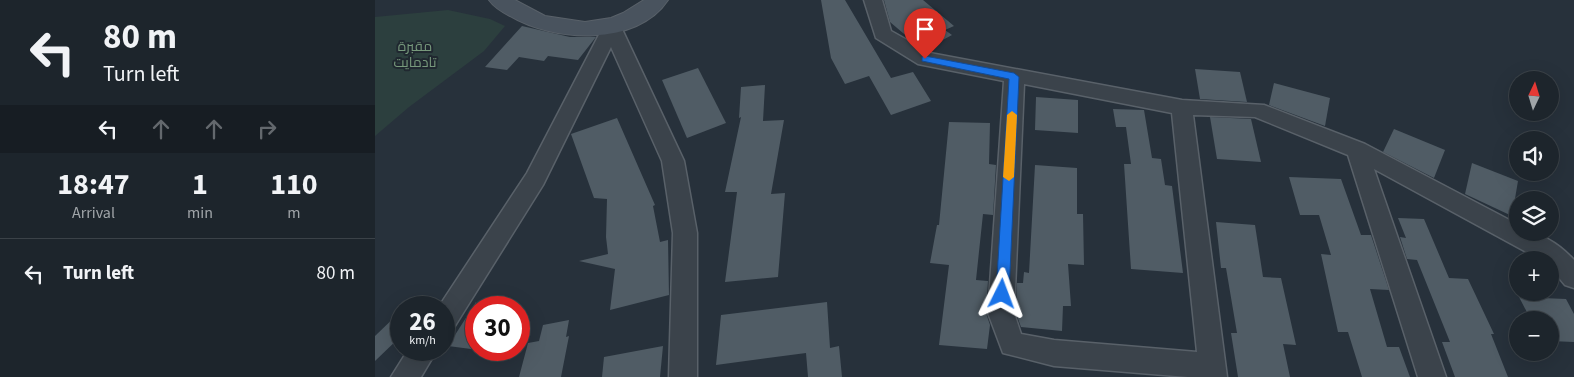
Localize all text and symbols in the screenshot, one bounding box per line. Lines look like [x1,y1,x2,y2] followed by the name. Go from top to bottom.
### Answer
[904,8,946,59] pin
[103,12,177,62] text: 80 m
[911,15,939,43] icon: arrive
[20,20,85,85] icon: left
[394,37,437,73] park label: مقبرة تادمايت
[103,58,179,90] text: Turn left
[1509,71,1559,121] north arrow
[1509,71,1559,361] map controls
[94,115,122,143] icon: left
[147,115,175,143] icon: ahead
[200,115,228,143] icon: ahead
[253,115,281,143] icon: right
[1509,131,1559,181] button: sound
[57,163,130,206] text: 18:47
[192,163,208,206] text: 1
[270,163,318,206] text: 110
[1509,191,1559,241] button: layers
[72,202,115,224] text: Arrival
[187,202,213,224] text: min
[287,202,301,224] text: m
[1509,251,1559,301] button: +
[20,260,48,288] icon: left
[63,260,134,287] text: Turn left
[317,260,355,287] text: 80 m
[975,267,1027,319] position arrow
[465,296,530,361] speed limit sign: 30
[409,304,436,340] text: 26
[1509,311,1559,361] button: −
[409,332,436,349] text: km/h

